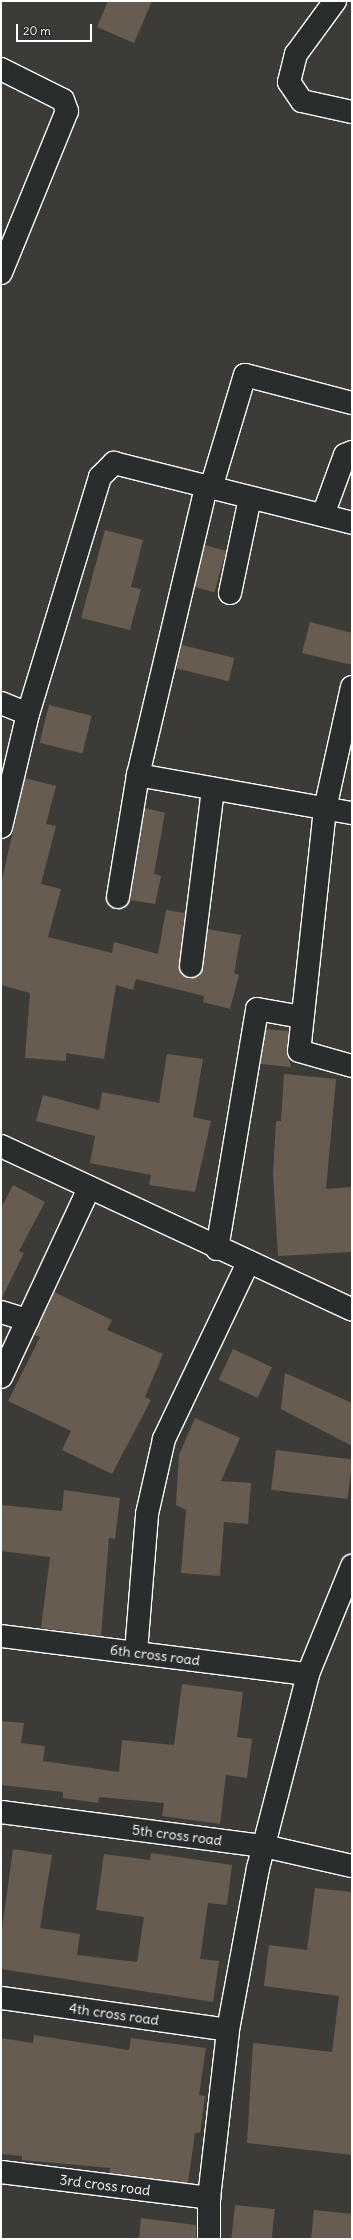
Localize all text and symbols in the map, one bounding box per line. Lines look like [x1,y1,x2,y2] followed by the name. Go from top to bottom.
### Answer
[18,16,94,42] scale bar
[23,23,51,38] text: 20 m
[109,1641,201,1669] street label: 6th cross road
[131,1821,223,1849] street label: 5th cross road
[68,1999,160,2029] street label: 4th cross road
[59,2171,151,2199] street label: 3rd cross road

